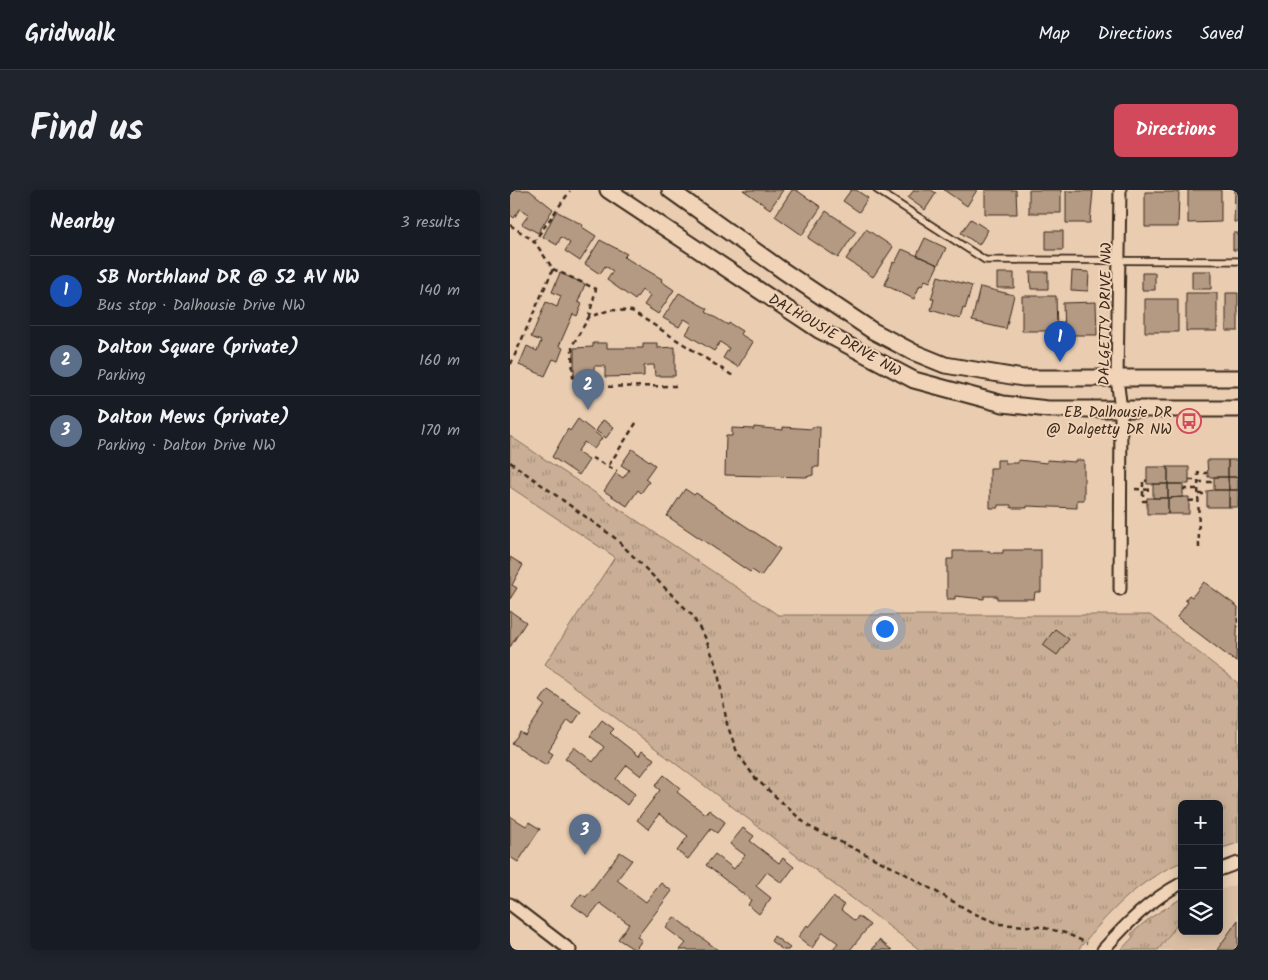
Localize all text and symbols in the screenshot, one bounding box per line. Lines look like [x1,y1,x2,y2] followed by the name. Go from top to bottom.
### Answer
[25,15,115,54] text: Gridwalk
[1038,20,1070,49] text: Map
[1098,20,1172,49] text: Directions
[1200,20,1243,49] text: Saved
[30,102,143,158] text: Find us
[1114,104,1238,157] button: Directions
[50,206,115,239] text: Nearby
[401,210,460,235] text: 3 results
[1093,242,1119,386] street label: DALGETTY DRIVE NW
[97,263,360,293] text: SB Northland DR @ 52 AV NW
[64,278,68,303] text: 1
[419,278,460,303] text: 140 m
[763,288,906,384] street label: DALHOUSIE DRIVE NW
[97,293,305,318] text: Bus stop · Dalhousie Drive NW
[1044,321,1076,362] pin: 1
[97,333,299,363] text: Dalton Square (private)
[61,348,71,373] text: 2
[419,348,460,373] text: 160 m
[97,363,146,388] text: Parking
[572,369,604,410] pin: 2
[1046,401,1172,442] place label: EB Dalhousie DR @ Dalgetty DR NW
[97,403,290,433] text: Dalton Mews (private)
[1176,408,1202,434] bus stop icon: EB Dalhousie DR @ Dalgetty DR NW
[62,418,70,443] text: 3
[420,418,460,443] text: 170 m
[97,433,276,458] text: Parking · Dalton Drive NW
[872,616,898,642] your location
[1178,800,1223,935] map controls
[1178,800,1223,845] button: +
[569,814,601,855] pin: 3
[1178,845,1223,890] button: −
[1178,890,1223,935] button: layers

